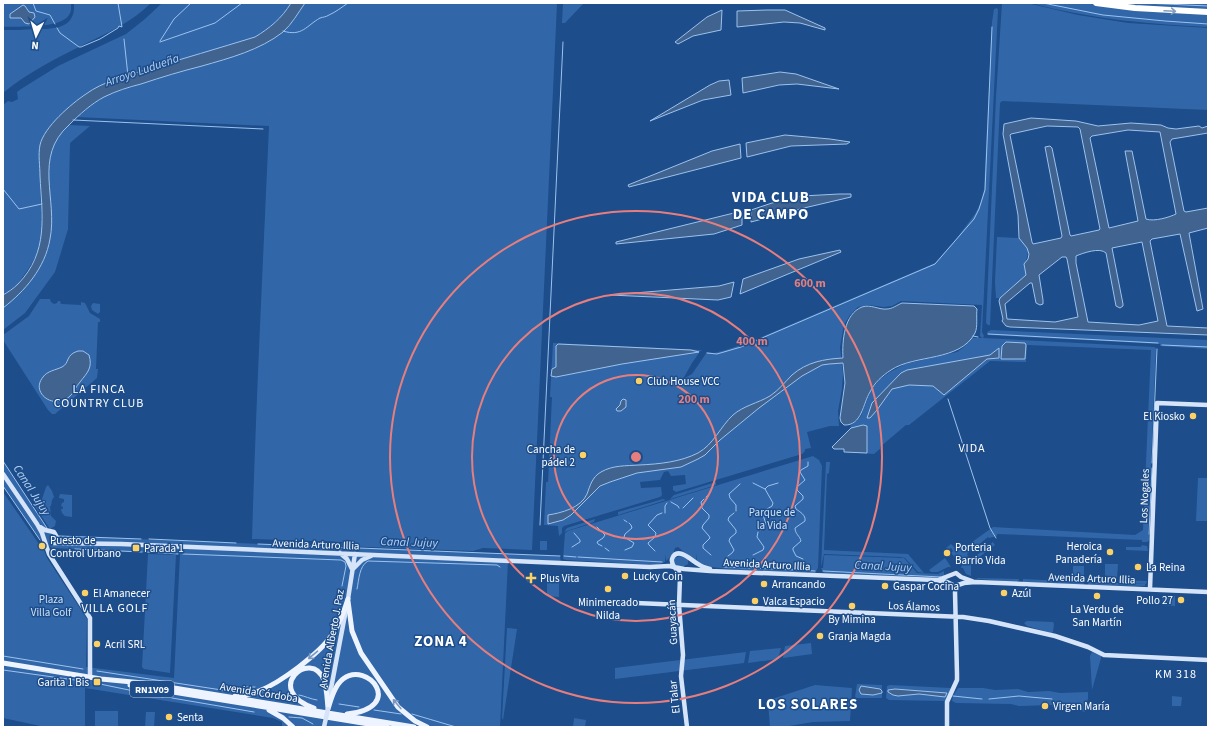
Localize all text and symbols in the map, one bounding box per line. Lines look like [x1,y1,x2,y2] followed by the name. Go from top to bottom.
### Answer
[1163,7,1176,14] one-way arrow
[16,16,56,56] north arrow
[31,38,39,53] text: N
[102,50,182,91] water label: Arroyo Ludueña
[731,187,810,225] district label: VIDA CLUB DE CAMPO
[794,275,826,292] text: 600 m
[736,333,768,350] text: 400 m
[647,374,720,389] place label: Club House VCC
[634,376,644,386] marker: Club House VCC
[54,381,144,412] district label: LA FINCA COUNTRY CLUB
[678,391,710,408] text: 200 m
[1143,409,1185,424] place label: El Kiosko
[1188,411,1198,421] marker: El Kiosko
[958,440,986,457] district label: VIDA
[527,442,576,470] place label: Cancha de pádel 2
[578,450,588,460] marker: Cancha de pádel 2
[629,450,643,464] centre of rings
[9,462,55,519] water label: Canal Jujuy
[1136,468,1153,524] street label: Los Nogales
[749,505,796,533] park label: Parque de la Vida
[50,533,121,561] place label: Puesto de Control Urbano
[380,533,439,552] water label: Canal Jujuy
[272,535,360,554] street label: Avenida Arturo Illia
[1056,539,1102,567] place label: Heroica Panadería
[955,540,1006,568] place label: Porteria Barrio Vida
[37,541,47,551] marker: Puesto de Control Urbano
[144,541,184,556] place label: Parada 1
[131,543,141,553] marker: Parada 1
[1105,547,1115,557] marker: Heroica Panadería
[942,548,952,558] marker: Porteria Barrio Vida
[723,555,811,574] street label: Avenida Arturo Illia
[854,557,913,577] water label: Canal Jujuy
[1146,560,1185,575] place label: La Reina
[1133,562,1143,572] marker: La Reina
[633,569,683,584] place label: Lucky Coin
[1048,569,1136,588] street label: Avenida Arturo Illia
[540,571,579,586] place label: Plus Vita
[620,571,630,581] marker: Lucky Coin
[525,572,537,584] marker: Plus Vita
[772,577,825,592] place label: Arrancando
[759,579,769,589] marker: Arrancando
[893,579,959,594] place label: Gaspar Cocina
[880,581,890,591] marker: Gaspar Cocina
[603,584,613,594] marker: Minimercado Nilda
[93,586,150,601] place label: El Amanecer
[1012,586,1032,601] place label: Azúl
[80,588,90,598] marker: El Amanecer
[315,588,348,690] street label: Avenida Alberto J. Paz
[999,588,1009,598] marker: Azúl
[1092,591,1102,601] marker: La Verdu de San Martín
[31,592,72,620] park label: Plaza Villa Golf
[1136,593,1173,608] place label: Pollo 27
[763,594,825,609] place label: Valca Espacio
[578,595,638,623] place label: Minimercado Nilda
[1176,595,1186,605] marker: Pollo 27
[750,596,760,606] marker: Valca Espacio
[888,598,941,615] street label: Los Álamos
[664,599,681,645] street label: Guayacán
[81,600,149,617] district label: VILLA GOLF
[847,601,857,611] marker: By Mimina
[1070,602,1124,630] place label: La Verdu de San Martín
[828,612,876,627] place label: By Mimina
[828,629,891,644] place label: Granja Magda
[414,631,468,652] district label: ZONA 4
[815,631,825,641] marker: Granja Magda
[105,637,146,652] place label: Acril SRL
[92,639,102,649] marker: Acril SRL
[308,650,319,659] one-way arrow
[1155,666,1197,683] district label: KM 318
[37,675,89,690] place label: Garita 1 Bis
[92,677,102,687] marker: Garita 1 Bis
[219,679,299,706] street label: Avenida Córdoba
[665,679,684,714] street label: El Talar
[130,681,174,697] road number: RN1V09
[758,694,858,715] district label: LOS SOLARES
[392,698,401,709] one-way arrow
[1053,699,1110,714] place label: Virgen María
[1040,701,1050,711] marker: Virgen María
[177,710,203,725] place label: Senta
[164,712,174,722] marker: Senta

